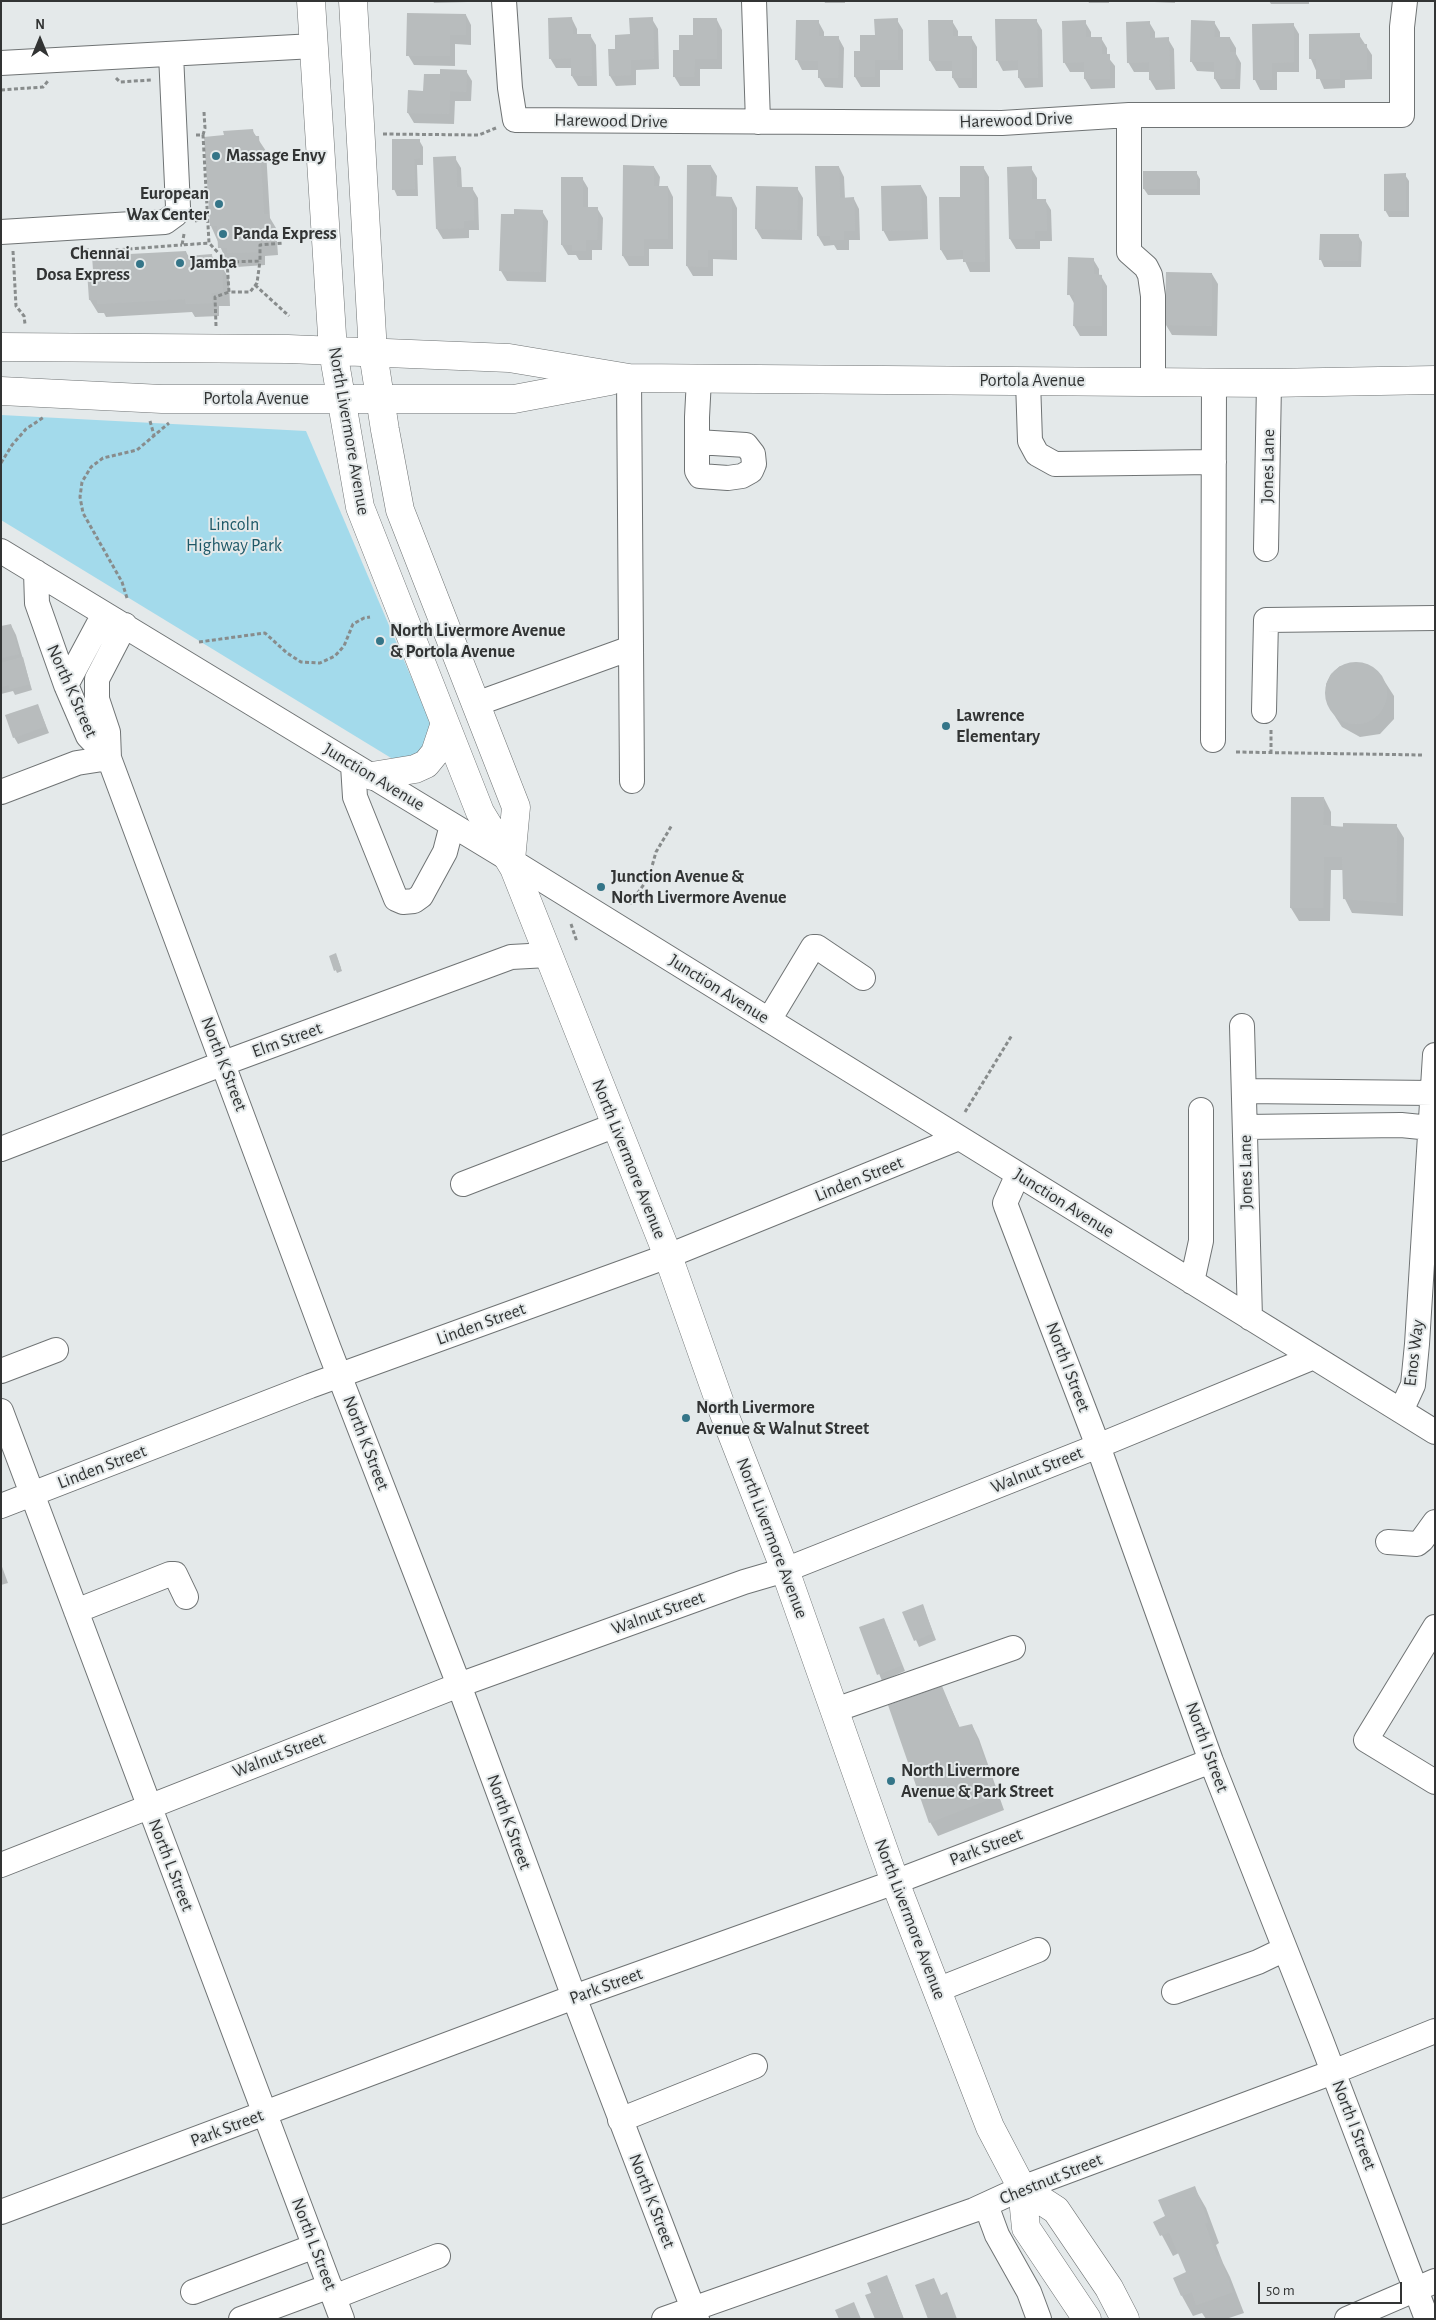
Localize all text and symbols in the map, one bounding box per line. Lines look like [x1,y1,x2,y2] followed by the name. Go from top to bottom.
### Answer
[15,15,65,65] north arrow
[35,18,45,32] text: N
[959,107,1073,133] street label: Harewood Drive
[554,109,668,133] street label: Harewood Drive
[226,145,326,167] place label: Massage Envy
[210,150,222,162] marker: Massage Envy
[126,183,209,225] place label: European Wax Center
[213,198,225,210] marker: European Wax Center
[233,223,337,245] place label: Panda Express
[217,228,229,240] marker: Panda Express
[36,243,130,286] place label: Chennai Dosa Express
[190,252,237,274] place label: Jamba
[174,257,186,269] marker: Jamba
[134,258,146,270] marker: Chennai Dosa Express
[324,345,374,517] street label: North Livermore Avenue
[979,370,1085,392] street label: Portola Avenue
[203,388,309,410] street label: Portola Avenue
[1257,429,1279,503] street label: Jones Lane
[186,514,282,556] park label: Lincoln Highway Park
[390,620,566,662] place label: North Livermore Avenue & Portola Avenue
[374,635,386,647] marker: North Livermore Avenue & Portola Avenue
[42,641,102,741] street label: North K Street
[956,705,1040,748] place label: Lawrence Elementary
[940,720,952,732] marker: Lawrence Elementary
[320,738,428,816] street label: Junction Avenue
[611,866,787,909] place label: Junction Avenue & North Livermore Avenue
[595,881,607,893] marker: Junction Avenue & North Livermore Avenue
[665,950,773,1028] street label: Junction Avenue
[196,1014,252,1114] street label: North K Street
[249,1017,325,1063] street label: Elm Street
[587,1076,671,1242] street label: North Livermore Avenue
[1235,1135,1257,1209] street label: Jones Lane
[812,1151,906,1207] street label: Linden Street
[1010,1164,1118,1242] street label: Junction Avenue
[433,1298,529,1350] street label: Linden Street
[1399,1318,1429,1388] street label: Enos Way
[1041,1319,1095,1415] street label: North I Street
[338,1393,394,1493] street label: North K Street
[696,1397,869,1440] place label: North Livermore Avenue & Walnut Street
[680,1412,692,1424] marker: North Livermore Avenue & Walnut Street
[55,1440,149,1494] street label: Linden Street
[988,1442,1086,1498] street label: Walnut Street
[731,1455,813,1621] street label: North Livermore Avenue
[609,1586,707,1640] street label: Walnut Street
[1181,1699,1233,1795] street label: North I Street
[230,1727,328,1783] street label: Walnut Street
[901,1760,1054,1802] place label: North Livermore Avenue & Park Street
[482,1771,536,1873] street label: North K Street
[885,1775,897,1787] marker: North Livermore Avenue & Park Street
[143,1816,199,1914] street label: North L Street
[946,1823,1026,1871] street label: Park Street
[869,1836,951,2002] street label: North Livermore Avenue
[566,1963,646,2009] street label: Park Street
[1327,2077,1381,2173] street label: North I Street
[187,2104,267,2152] street label: Park Street
[996,2149,1106,2209] street label: Chestnut Street
[624,2151,680,2251] street label: North K Street
[286,2195,342,2293] street label: North L Street
[1261,2272,1405,2304] scale bar
[1266,2283,1295,2298] text: 50 m

